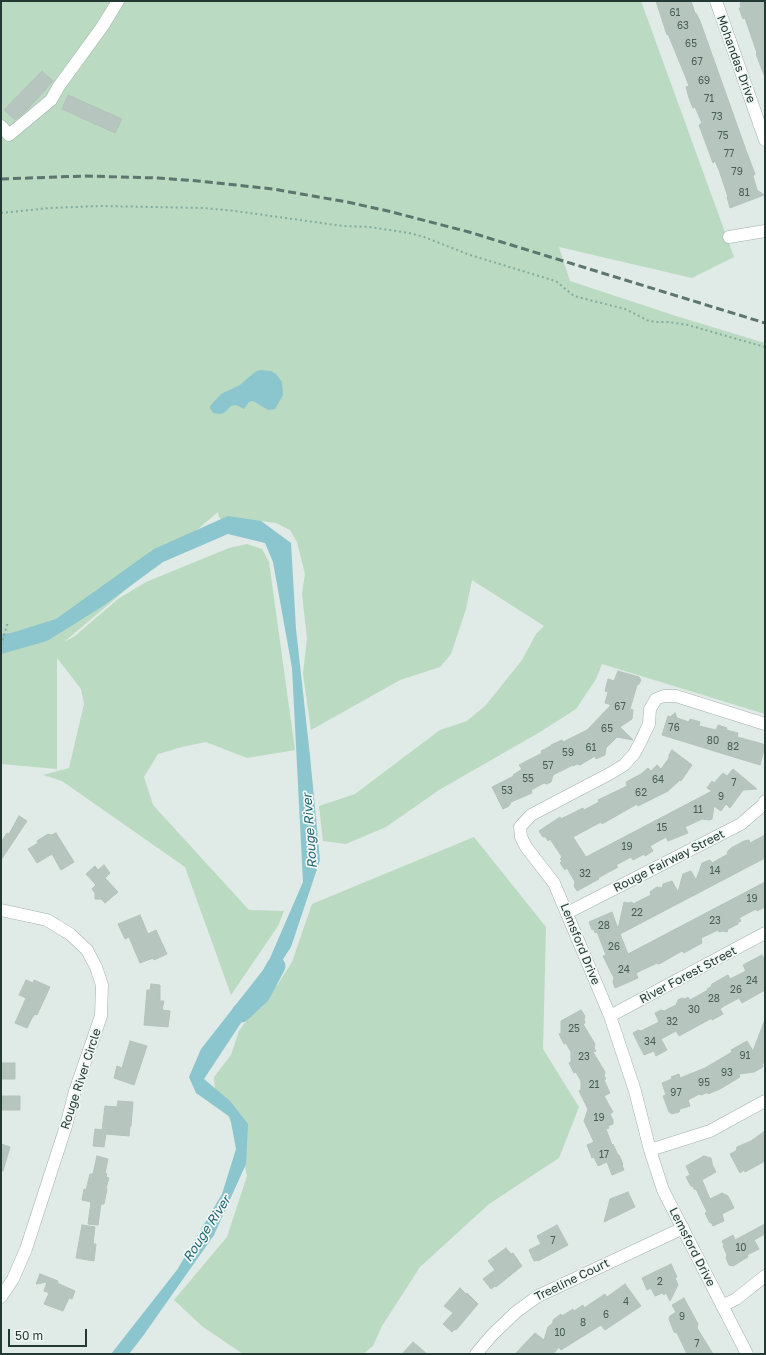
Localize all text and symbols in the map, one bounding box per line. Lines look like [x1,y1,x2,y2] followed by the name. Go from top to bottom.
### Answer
[670,7,680,19] house number: 61
[713,13,759,105] street label: Mohandas Drive
[677,20,689,32] house number: 63
[685,38,697,50] house number: 65
[691,56,703,68] house number: 67
[698,75,710,87] house number: 69
[704,93,714,105] house number: 71
[711,111,723,123] house number: 73
[717,130,729,142] house number: 75
[724,148,734,160] house number: 77
[731,166,743,178] house number: 79
[739,187,749,199] house number: 81
[614,701,626,713] house number: 67
[668,722,680,734] house number: 76
[601,723,613,735] house number: 65
[707,735,719,747] house number: 80
[727,741,739,753] house number: 82
[586,742,596,754] house number: 61
[562,747,574,759] house number: 59
[542,760,554,772] house number: 57
[522,773,534,785] house number: 55
[652,774,664,786] house number: 64
[731,777,737,789] house number: 7
[501,785,513,797] house number: 53
[635,787,647,799] house number: 62
[718,791,724,803] house number: 9
[300,793,320,869] water label: Rouge River
[693,804,703,816] house number: 11
[657,822,667,834] house number: 15
[611,827,727,895] street label: Rouge Fairway Street
[622,841,632,853] house number: 19
[710,865,720,877] house number: 14
[579,868,591,880] house number: 32
[747,893,757,905] house number: 19
[557,901,603,987] street label: Lemsford Drive
[631,907,643,919] house number: 22
[709,915,721,927] house number: 23
[598,920,610,932] house number: 28
[608,941,620,953] house number: 26
[637,943,739,1007] street label: River Forest Street
[618,964,630,976] house number: 24
[746,975,758,987] house number: 24
[730,984,742,996] house number: 26
[708,993,720,1005] house number: 28
[688,1004,700,1016] house number: 30
[666,1016,678,1028] house number: 32
[568,1023,580,1035] house number: 25
[58,1027,104,1131] street label: Rouge River Circle
[644,1036,656,1048] house number: 34
[740,1050,750,1062] house number: 91
[578,1051,590,1063] house number: 23
[721,1067,733,1079] house number: 93
[698,1077,710,1089] house number: 95
[589,1079,599,1091] house number: 21
[670,1087,682,1099] house number: 97
[594,1112,604,1124] house number: 19
[599,1149,609,1161] house number: 17
[180,1193,234,1265] water label: Rouge River
[666,1205,718,1289] street label: Lemsford Drive
[550,1235,556,1247] house number: 7
[735,1242,747,1254] house number: 10
[532,1256,612,1304] street label: Treeline Court
[657,1276,663,1288] house number: 2
[623,1296,629,1308] house number: 4
[603,1309,609,1321] house number: 6
[679,1311,685,1323] house number: 9
[580,1317,586,1329] house number: 8
[10,1321,89,1347] scale bar
[554,1327,566,1339] house number: 10
[15,1328,43,1343] text: 50 m
[694,1338,700,1350] house number: 7

